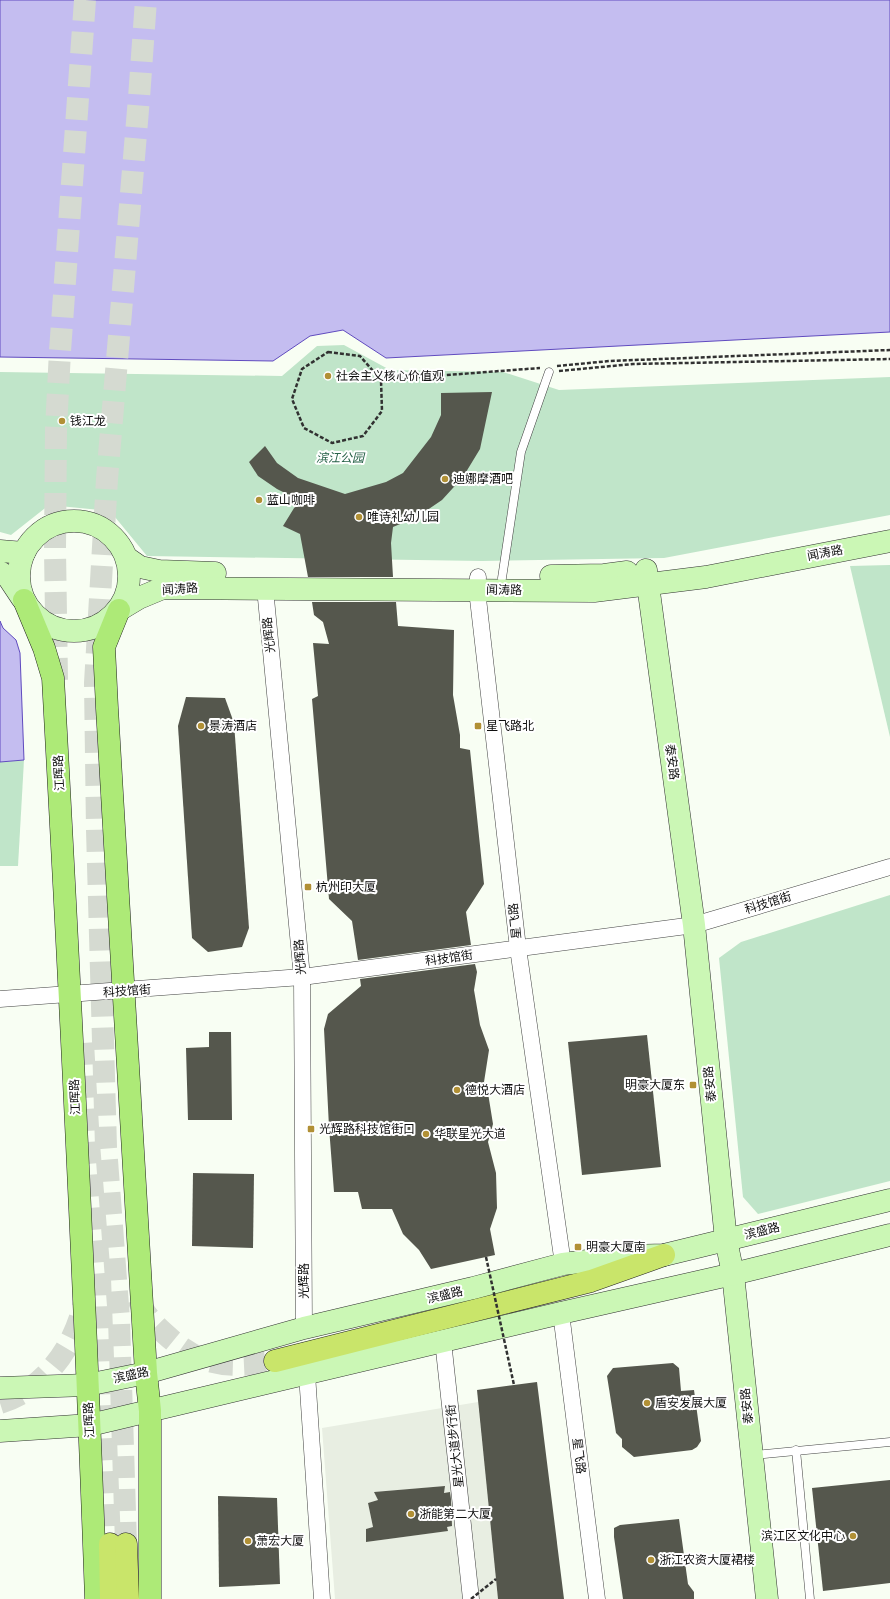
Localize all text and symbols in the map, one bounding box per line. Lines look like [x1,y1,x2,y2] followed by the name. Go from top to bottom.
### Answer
[336,369,444,383] place label: 社会主义核心价值观
[323,371,333,381] marker: 社会主义核心价值观
[70,414,106,428] place label: 钱江龙
[57,416,67,426] marker: 钱江龙
[316,451,366,465] park label: 滨江公园
[453,472,513,486] place label: 迪娜摩酒吧
[440,474,450,484] marker: 迪娜摩酒吧
[267,493,315,507] place label: 蓝山咖啡
[254,495,264,505] marker: 蓝山咖啡
[367,510,439,524] place label: 唯诗礼幼儿园
[354,512,364,522] marker: 唯诗礼幼儿园
[806,543,844,563] street label: 闻涛路
[162,581,198,597] street label: 闻涛路
[486,583,522,597] street label: 闻涛路
[260,616,278,654] street label: 光辉路
[209,719,257,733] place label: 景涛酒店
[486,719,534,733] place label: 星飞路北
[196,721,206,731] marker: 景涛酒店
[473,721,483,731] marker: 星飞路北
[663,743,681,781] street label: 泰安路
[51,755,67,791] street label: 江晖路
[316,880,376,894] place label: 杭州印大厦
[303,882,313,892] marker: 杭州印大厦
[743,889,793,917] street label: 科技馆街
[506,902,524,940] street label: 星飞路
[291,938,309,976] street label: 光辉路
[424,948,474,968] street label: 科技馆街
[103,982,151,1000] street label: 科技馆街
[701,1065,719,1103] street label: 泰安路
[625,1078,685,1092] place label: 明豪大厦东
[67,1079,83,1115] street label: 江晖路
[688,1080,698,1090] marker: 明豪大厦东
[465,1083,525,1097] place label: 德悦大酒店
[452,1085,462,1095] marker: 德悦大酒店
[319,1122,415,1136] place label: 光辉路科技馆街口
[306,1124,316,1134] marker: 光辉路科技馆街口
[434,1127,506,1141] place label: 华联星光大道
[421,1129,431,1139] marker: 华联星光大道
[743,1220,781,1242] street label: 滨盛路
[586,1240,646,1254] place label: 明豪大厦南
[573,1242,583,1252] marker: 明豪大厦南
[297,1263,311,1299] street label: 光辉路
[426,1284,464,1306] street label: 滨盛路
[112,1364,150,1386] street label: 滨盛路
[738,1387,756,1425] street label: 泰安路
[655,1396,727,1410] place label: 盾安发展大厦
[642,1398,652,1408] marker: 盾安发展大厦
[81,1402,97,1438] street label: 江晖路
[444,1403,466,1489] street label: 星光大道步行街
[570,1437,588,1475] street label: 星飞路
[419,1507,491,1521] place label: 浙能第二大厦
[406,1509,416,1519] marker: 浙能第二大厦
[761,1529,845,1543] place label: 滨江区文化中心
[848,1531,858,1541] marker: 滨江区文化中心
[256,1534,304,1548] place label: 萧宏大厦
[243,1536,253,1546] marker: 萧宏大厦
[659,1553,755,1567] place label: 浙江农资大厦裙楼
[646,1555,656,1565] marker: 浙江农资大厦裙楼

